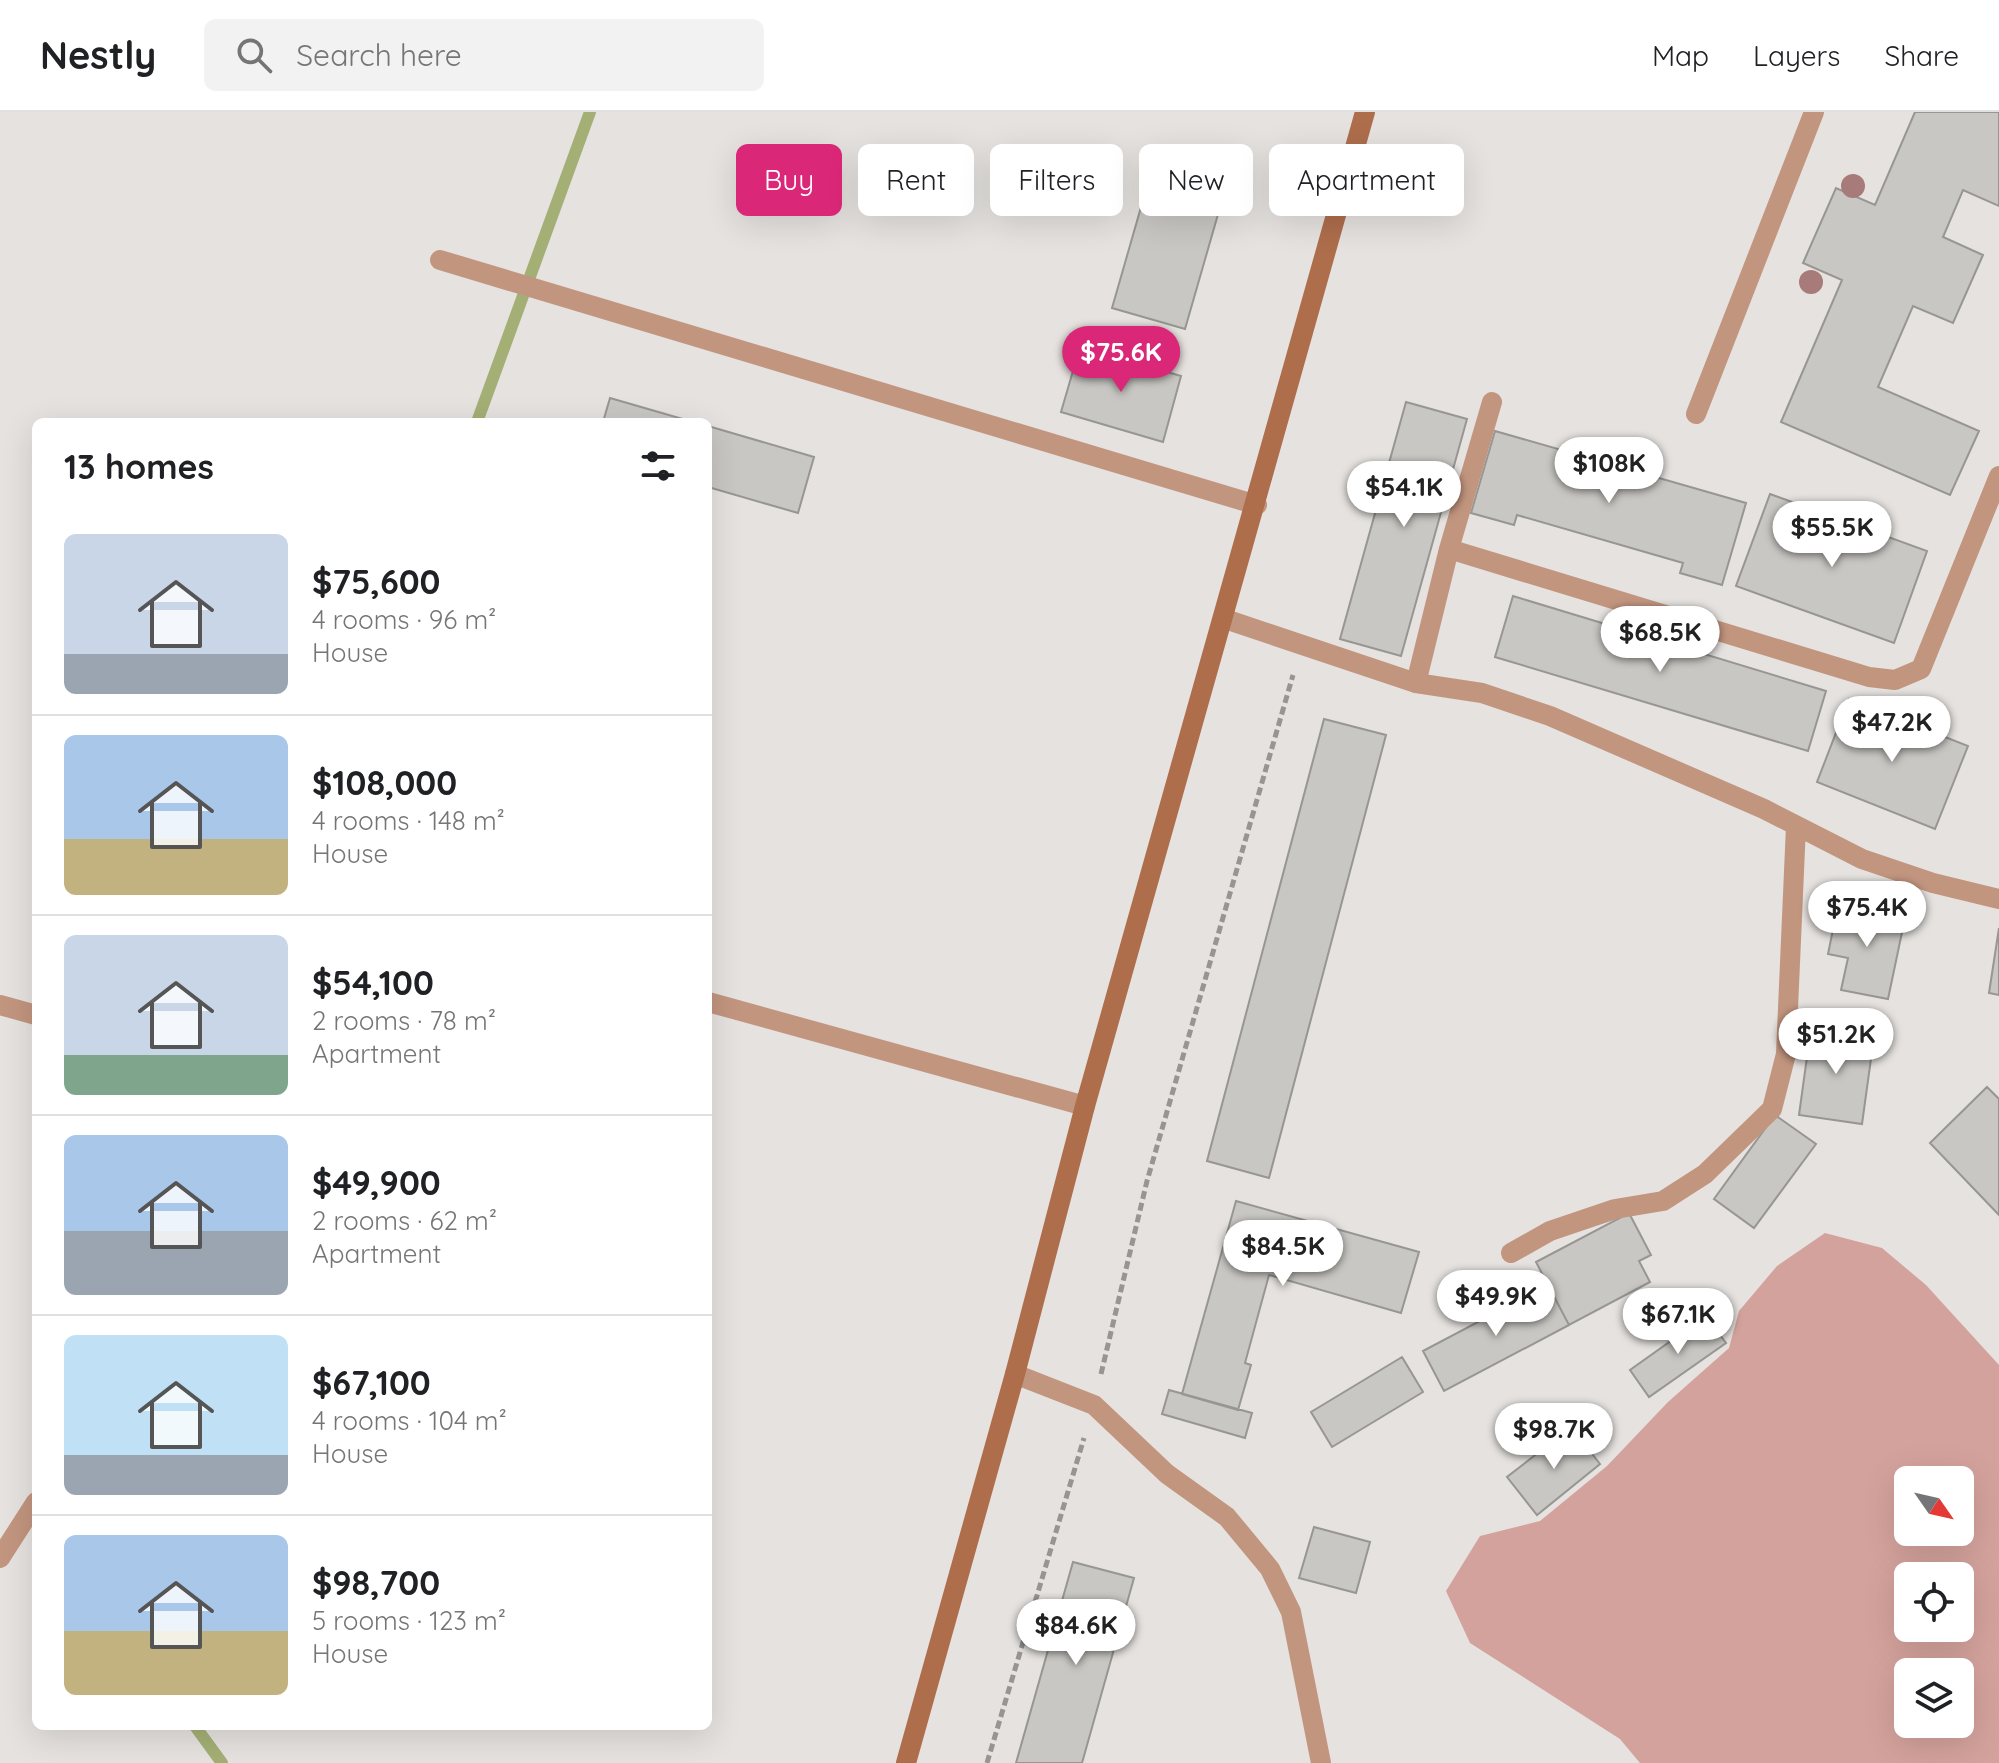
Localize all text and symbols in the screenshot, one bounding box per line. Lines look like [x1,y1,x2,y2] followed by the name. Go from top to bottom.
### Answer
[204,19,764,91] search box
[40,31,156,79] text: Nestly
[232,33,276,77] icon: search
[296,36,462,74] text: Search here
[1652,38,1709,73] text: Map
[1753,38,1840,73] text: Layers
[1884,38,1959,73] text: Share
[736,144,842,216] chip: Buy
[858,144,974,216] chip: Rent
[990,144,1123,216] chip: Filters
[1139,144,1253,216] chip: New
[1269,144,1464,216] chip: Apartment
[1056,326,1186,394] pin: $75.6K
[1080,335,1162,368] text: $75.6K
[1553,437,1665,505] pin: $108K
[636,444,680,488] icon: filters
[64,445,214,488] text: 13 homes
[1573,446,1645,479] text: $108K
[1339,461,1469,529] pin: $54.1K
[1365,470,1443,503] text: $54.1K
[1767,501,1897,569] pin: $55.5K
[1791,510,1873,543] text: $55.5K
[312,560,440,603] text: $75,600
[128,566,224,662] icon: home
[312,603,496,636] text: 4 rooms · 96 m²
[1595,606,1725,674] pin: $68.5K
[1619,615,1701,648] text: $68.5K
[312,636,388,669] text: House
[1827,696,1957,764] pin: $47.2K
[1852,705,1932,738] text: $47.2K
[312,761,457,804] text: $108,000
[128,767,224,863] icon: home
[312,804,505,837] text: 4 rooms · 148 m²
[312,837,388,870] text: House
[1802,881,1932,949] pin: $75.4K
[1826,890,1908,923] text: $75.4K
[312,961,434,1004] text: $54,100
[128,967,224,1063] icon: home
[312,1004,496,1037] text: 2 rooms · 78 m²
[1771,1008,1901,1076] pin: $51.2K
[1797,1017,1875,1050] text: $51.2K
[312,1037,441,1070] text: Apartment
[312,1161,441,1204] text: $49,900
[128,1167,224,1263] icon: home
[312,1204,497,1237] text: 2 rooms · 62 m²
[1218,1220,1348,1288] pin: $84.5K
[1241,1229,1325,1262] text: $84.5K
[312,1237,441,1270] text: Apartment
[1431,1270,1561,1338] pin: $49.9K
[1455,1279,1537,1312] text: $49.9K
[1613,1288,1743,1356] pin: $67.1K
[1641,1297,1715,1330] text: $67.1K
[312,1361,431,1404] text: $67,100
[128,1367,224,1463] icon: home
[1489,1403,1619,1471] pin: $98.7K
[312,1404,507,1437] text: 4 rooms · 104 m²
[1513,1412,1595,1445] text: $98.7K
[312,1437,388,1470] text: House
[1894,1466,1974,1546] north arrow
[1894,1466,1974,1738] map controls
[312,1561,440,1604] text: $98,700
[1894,1562,1974,1642] button: locate
[128,1567,224,1663] icon: home
[1011,1599,1141,1667] pin: $84.6K
[312,1604,506,1637] text: 5 rooms · 123 m²
[1035,1608,1117,1641] text: $84.6K
[312,1637,388,1670] text: House
[1894,1658,1974,1738] button: layers

